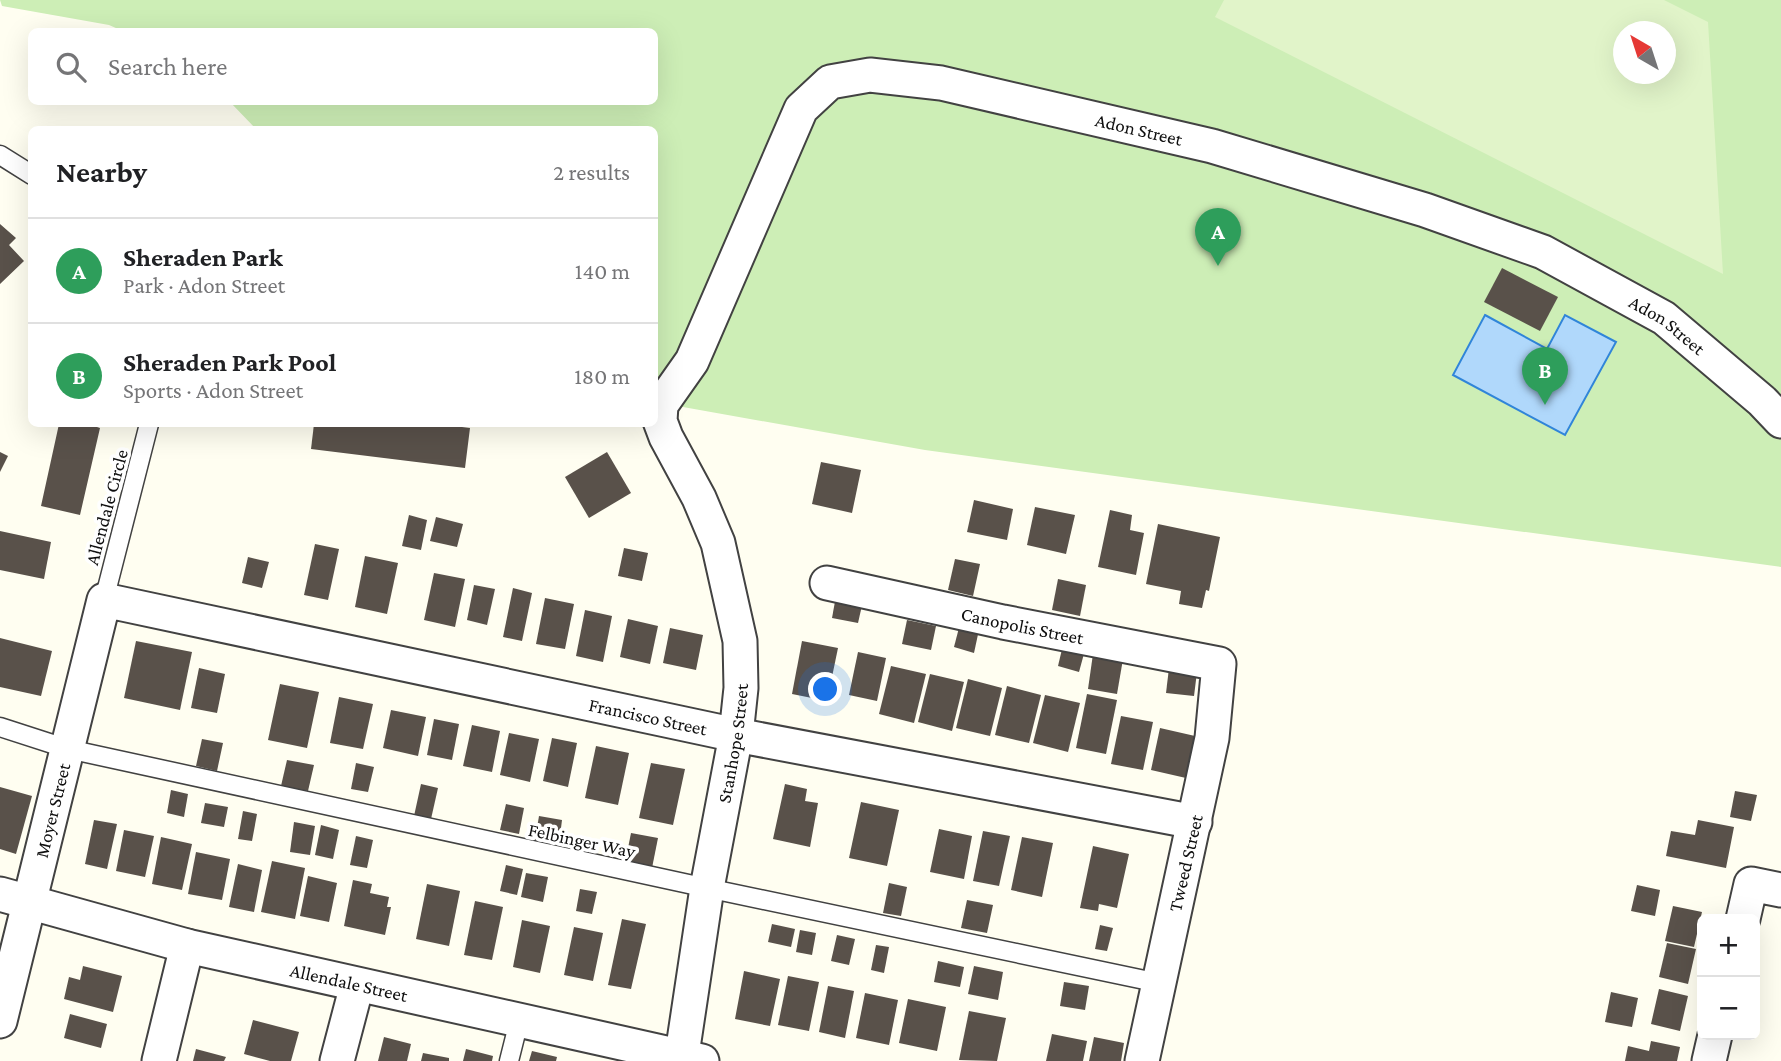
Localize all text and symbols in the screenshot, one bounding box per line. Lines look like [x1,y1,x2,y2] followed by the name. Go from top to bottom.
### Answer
[1613,21,1676,84] north arrow
[28,28,658,105] search box
[52,48,90,86] icon: search
[108,52,227,81] text: Search here
[1093,109,1185,150] street label: Adon Street
[56,155,147,188] text: Nearby
[553,159,630,185] text: 2 results
[1195,208,1241,266] pin: A
[123,243,283,272] text: Sheraden Park
[72,258,86,284] text: A
[575,258,630,284] text: 140 m
[123,272,285,298] text: Park · Adon Street
[1626,291,1710,360] street label: Adon Street
[1522,347,1568,405] pin: B
[123,348,336,377] text: Sheraden Park Pool
[72,363,86,389] text: B
[574,363,630,389] text: 180 m
[123,377,303,403] text: Sports · Adon Street
[81,447,132,567] street label: Allendale Circle
[959,603,1086,649] street label: Canopolis Street
[808,672,842,706] your location
[713,683,752,805] street label: Stanhope Street
[587,694,710,740] street label: Francisco Street
[31,760,75,860] street label: Moyer Street
[1164,812,1207,914] street label: Tweed Street
[526,819,638,862] street label: Felbinger Way
[1697,914,1760,1040] map controls
[1697,914,1760,977] button: +
[288,959,410,1006] street label: Allendale Street
[1697,977,1760,1040] button: −

